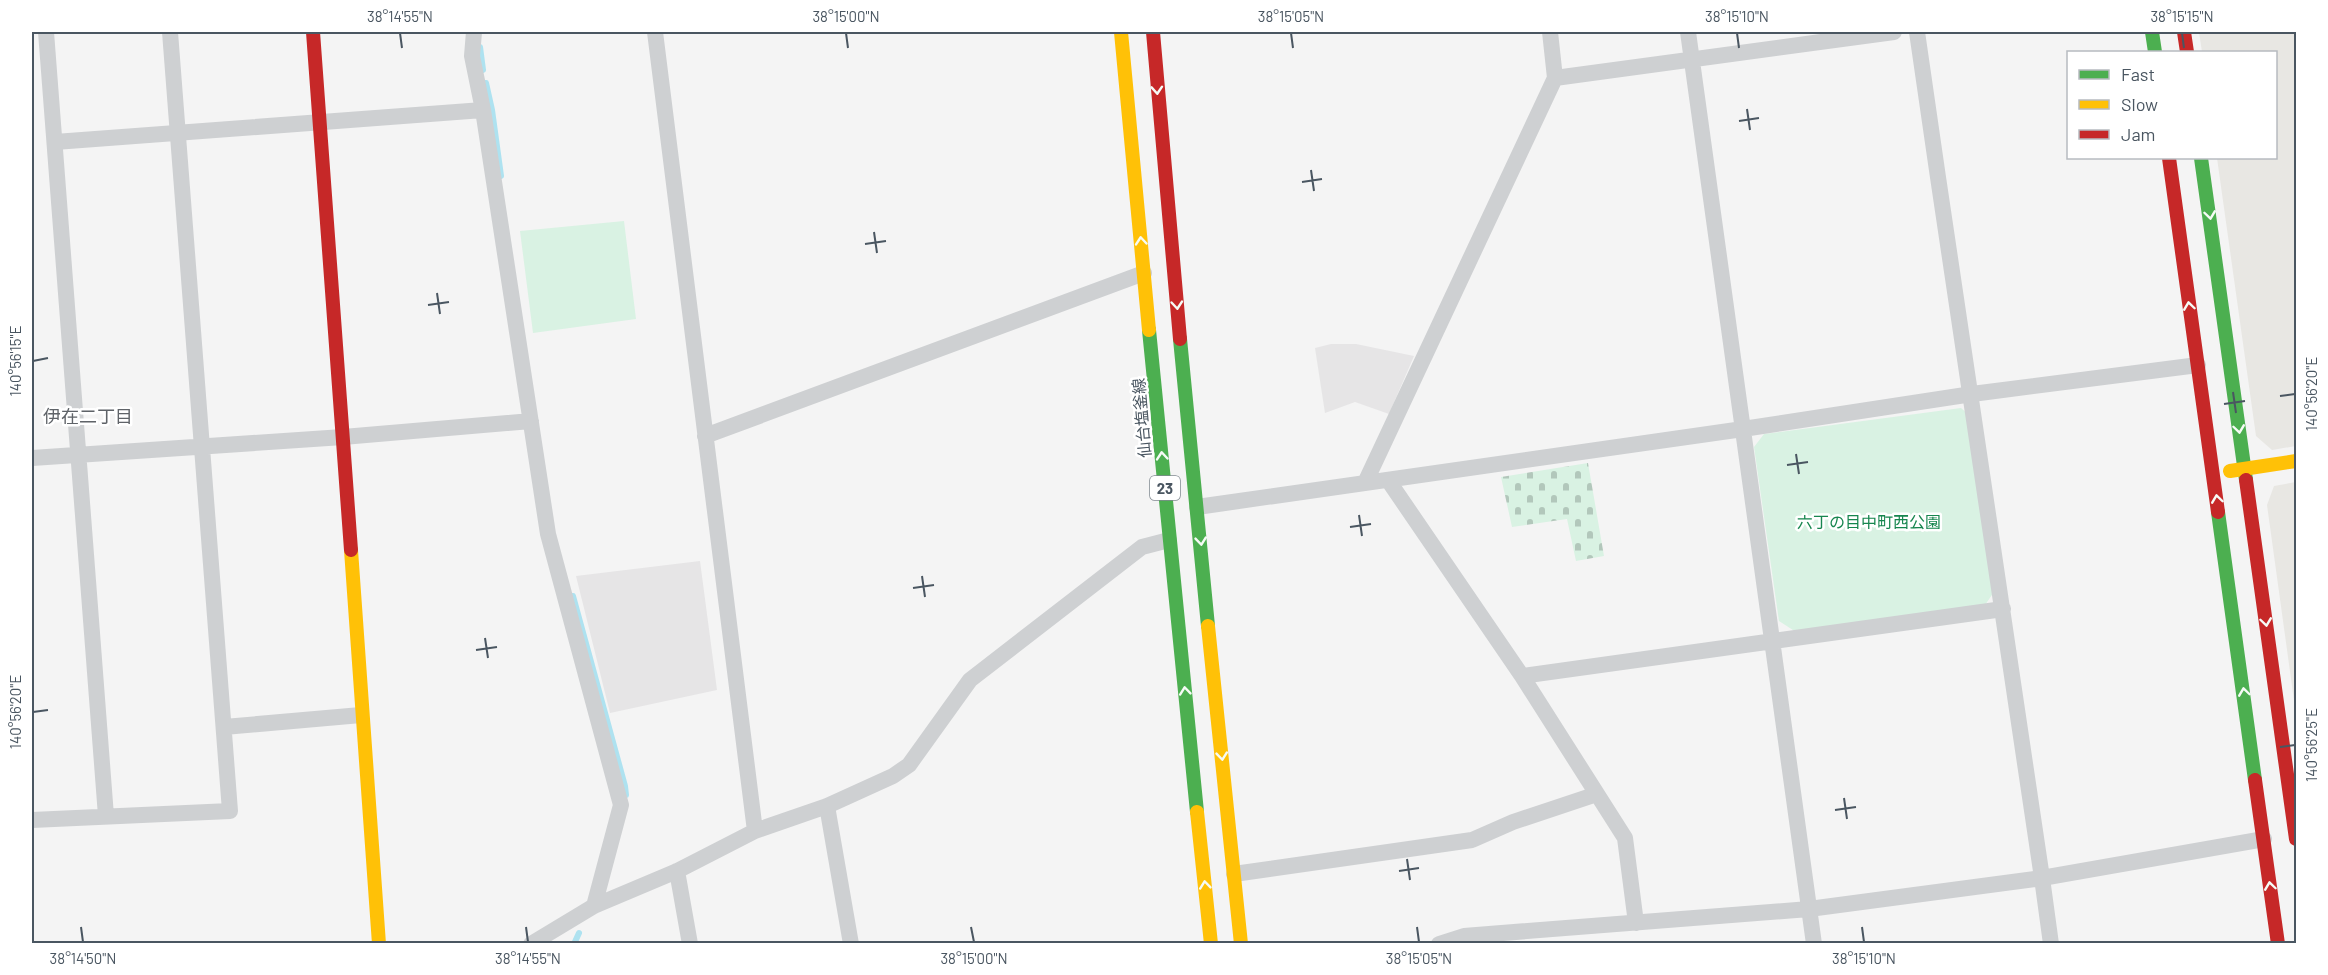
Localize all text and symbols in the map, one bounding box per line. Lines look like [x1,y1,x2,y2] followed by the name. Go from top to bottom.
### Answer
[367,7,433,25] text: 38°14'55"N
[812,7,880,25] text: 38°15'00"N
[1258,7,1324,25] text: 38°15'05"N
[1705,7,1769,25] text: 38°15'10"N
[2150,7,2214,25] text: 38°15'15"N
[2067,51,2277,159] legend
[2121,63,2155,85] text: Fast
[1151,85,1164,94] one-way arrow
[2121,93,2158,115] text: Slow
[2121,123,2155,145] text: Jam
[2203,211,2215,220] one-way arrow
[1135,236,1148,245] one-way arrow
[1170,300,1183,309] one-way arrow
[2184,302,2196,311] one-way arrow
[6,325,24,397] text: 140°56'15"E
[2302,357,2320,431] text: 140°56'20"E
[1128,377,1154,459] street label: 仙台塩釜線
[43,405,133,427] district label: 伊在二丁目
[2233,425,2245,434] one-way arrow
[1156,451,1169,460] one-way arrow
[1150,476,1180,500] road number: 23
[2212,495,2224,504] one-way arrow
[1797,512,1941,531] park label: 六丁の目中町西公園
[1194,536,1207,545] one-way arrow
[2260,618,2272,627] one-way arrow
[6,675,24,749] text: 140°56'20"E
[1179,687,1192,696] one-way arrow
[2238,688,2250,697] one-way arrow
[2302,708,2320,782] text: 140°56'25"E
[1215,751,1228,760] one-way arrow
[1199,881,1212,890] one-way arrow
[2264,881,2277,890] one-way arrow
[50,949,116,967] text: 38°14'50"N
[495,949,561,967] text: 38°14'55"N
[940,949,1008,967] text: 38°15'00"N
[1386,949,1452,967] text: 38°15'05"N
[1832,949,1896,967] text: 38°15'10"N

